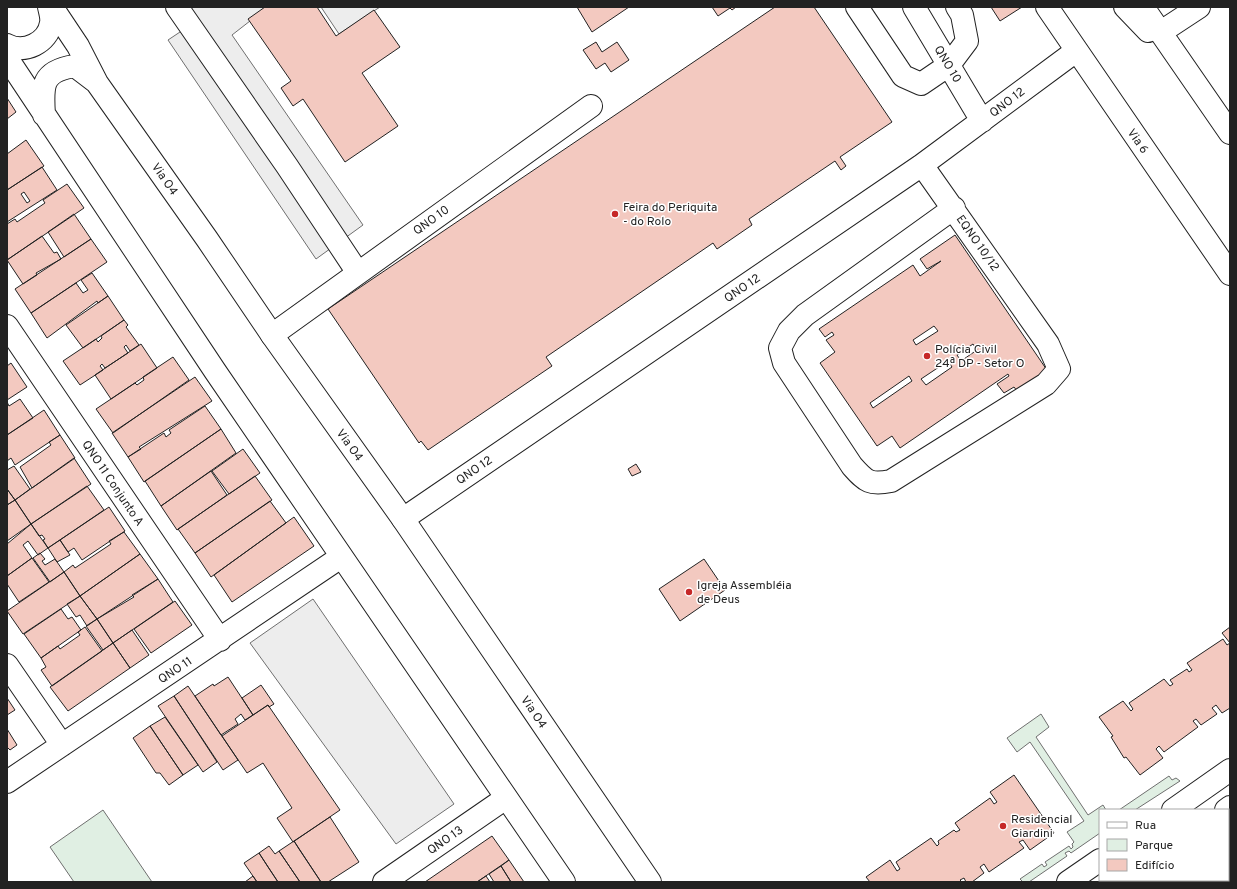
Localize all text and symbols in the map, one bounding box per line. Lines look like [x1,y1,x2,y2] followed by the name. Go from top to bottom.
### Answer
[930,43,965,86] street label: QNO 10
[987,84,1029,121] street label: QNO 12
[1123,126,1152,157] street label: Via 6
[147,160,181,199] street label: Via O4
[623,200,717,230] place label: Feira do Periquita - do Rolo
[410,202,453,239] street label: QNO 10
[610,209,620,219] marker: Feira do Periquita - do Rolo
[952,212,1003,275] street label: EQNO 10/12
[721,271,764,307] street label: QNO 12
[935,342,1025,372] place label: Polícia Civil 24ª DP - Setor O
[922,351,932,361] marker: Polícia Civil 24ª DP - Setor O
[332,426,366,465] street label: Via O4
[78,438,147,530] street label: QNO 11 Conjunto A
[453,453,496,489] street label: QNO 12
[697,578,791,608] place label: Igreja Assembléia de Deus
[684,587,694,597] marker: Igreja Assembléia de Deus
[155,654,196,688] street label: QNO 11
[516,693,550,732] street label: Via O4
[1099,809,1229,881] legend
[1011,812,1072,842] place label: Residencial Giardini
[1135,818,1156,834] text: Rua
[998,821,1008,831] marker: Residencial Giardini
[424,823,467,859] street label: QNO 13
[1135,838,1173,854] text: Parque
[1135,858,1175,874] text: Edifício

